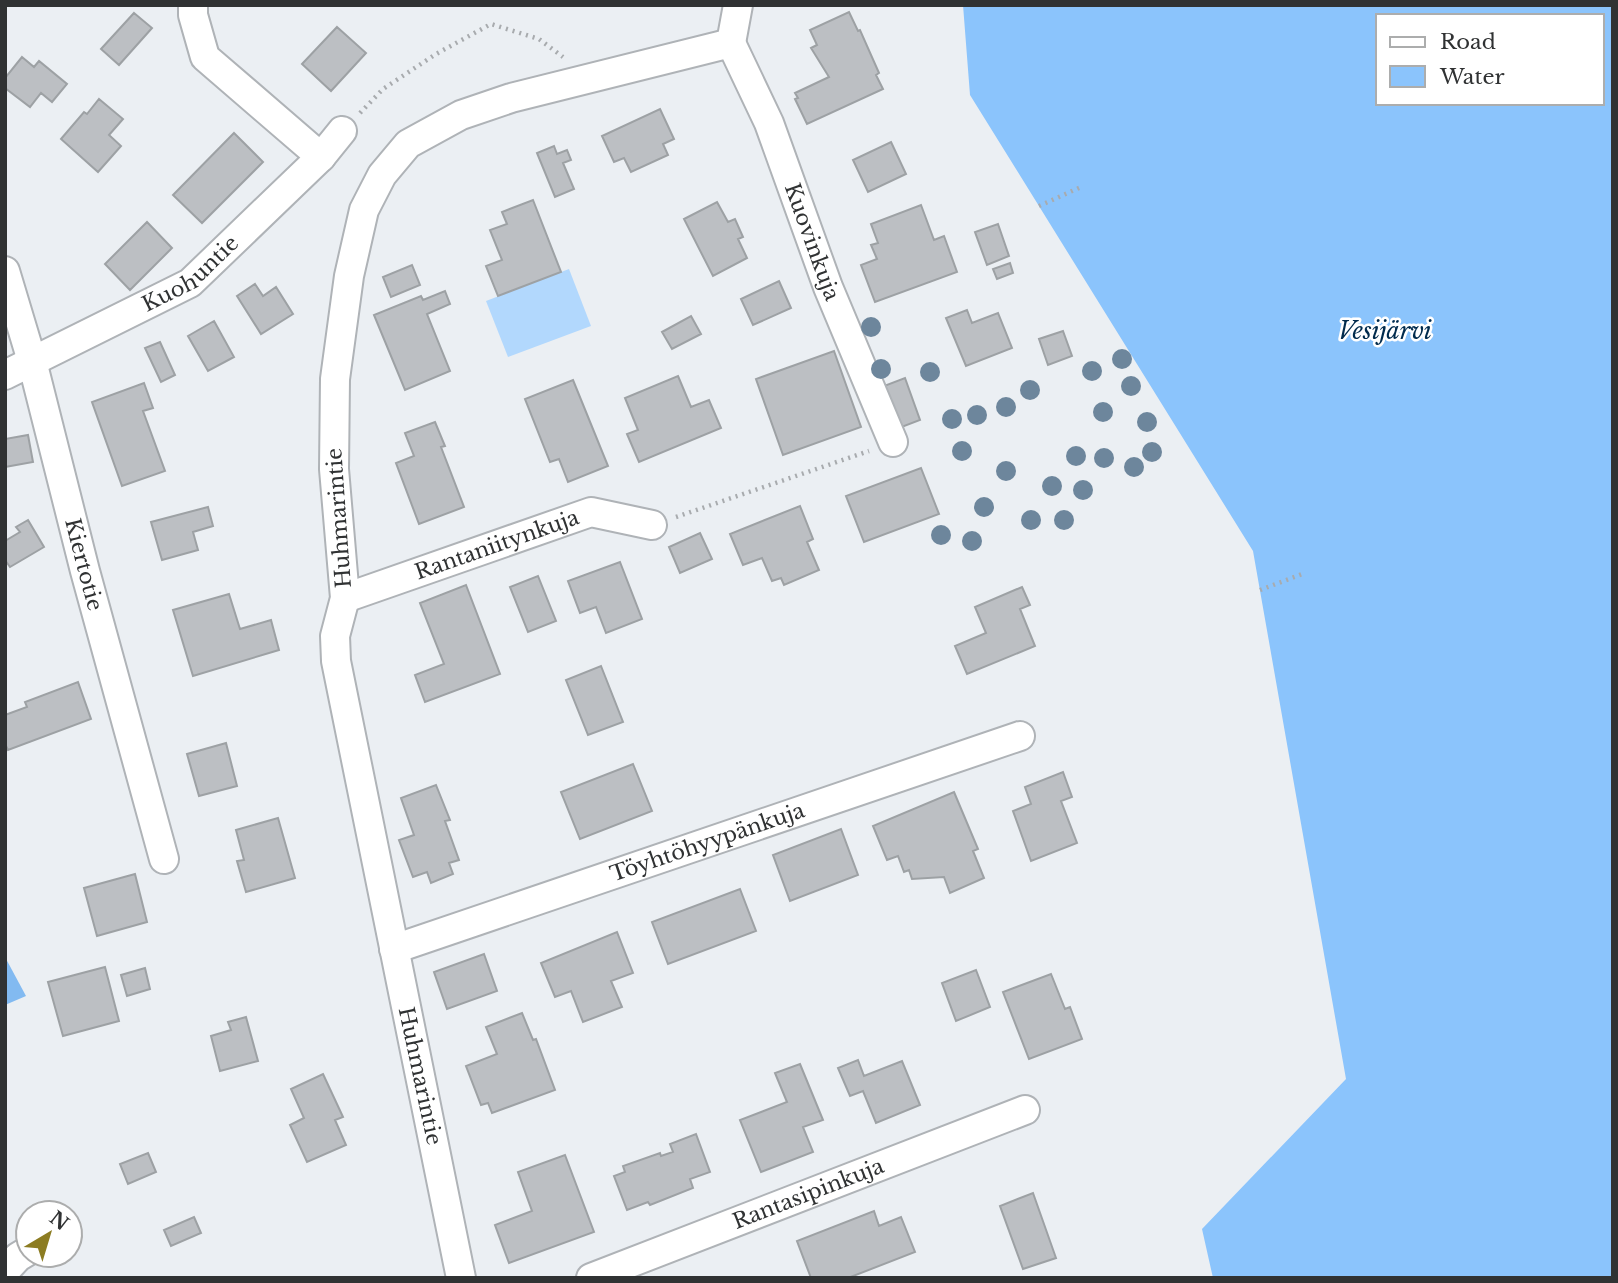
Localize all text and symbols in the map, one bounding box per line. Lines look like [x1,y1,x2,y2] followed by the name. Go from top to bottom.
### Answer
[1376,14,1604,105] legend
[1440,29,1496,55] text: Road
[1439,64,1504,90] text: Water
[779,180,845,305] street label: Kuovinkuja
[138,230,244,318] street label: Kuohuntie
[1338,317,1432,345] water label: Vesijärvi
[321,447,357,589] street label: Huhmarintie
[412,504,583,586] street label: Rantaniitynkuja
[59,516,108,614] street label: Kiertotie
[607,797,808,887] street label: Töyhtöhyypänkuja
[393,1005,447,1147] street label: Huhmarintie
[729,1153,888,1235] street label: Rantasipinkuja
[14,1199,84,1269] north arrow
[45,1206,73,1236] text: N

